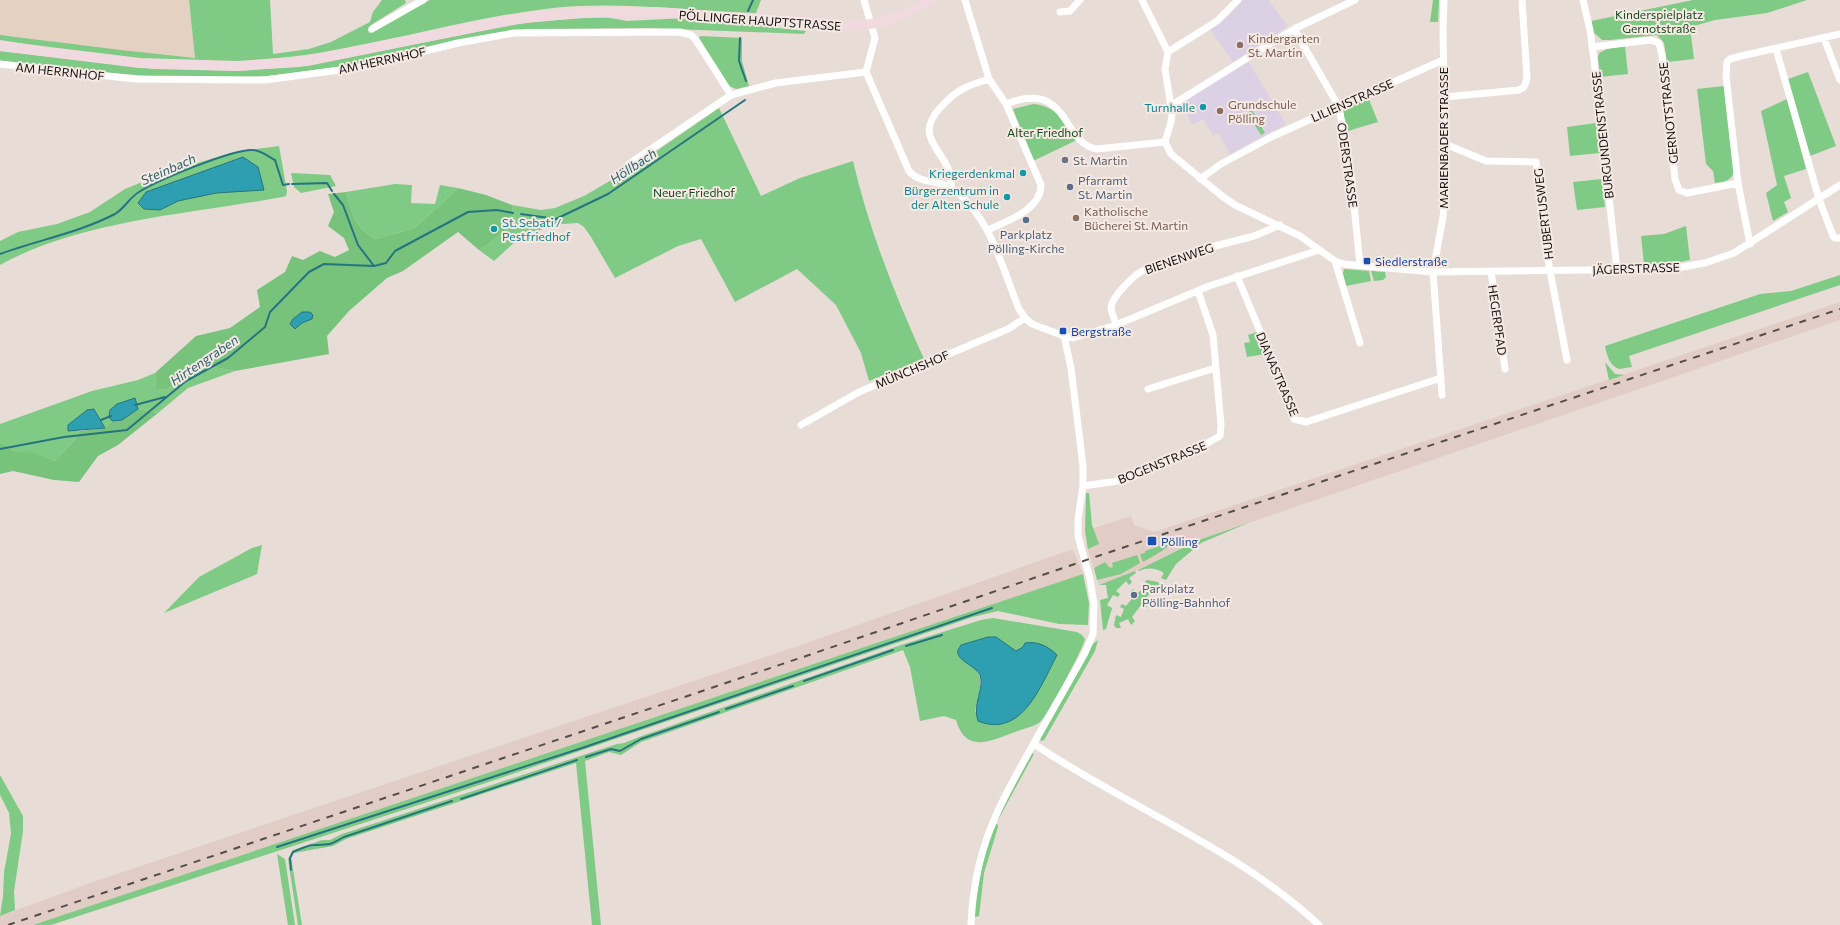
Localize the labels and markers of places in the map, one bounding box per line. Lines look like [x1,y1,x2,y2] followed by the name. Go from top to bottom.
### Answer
[1248,31,1320,59] place label: Kindergarten St. Martin
[1235,40,1245,50] marker: Kindergarten St. Martin
[1228,97,1296,125] place label: Grundschule Pölling
[1144,100,1195,114] place label: Turnhalle
[1198,102,1208,112] marker: Turnhalle
[1215,106,1225,116] marker: Grundschule Pölling
[1073,153,1127,167] place label: St. Martin
[1060,155,1070,165] marker: St. Martin
[929,166,1015,180] place label: Kriegerdenkmal
[1018,168,1028,178] marker: Kriegerdenkmal
[1078,173,1132,201] place label: Pfarramt St. Martin
[1065,182,1075,192] marker: Pfarramt St. Martin
[904,183,999,211] place label: Bürgerzentrum in der Alten Schule
[1002,192,1012,202] marker: Bürgerzentrum in der Alten Schule
[1084,204,1188,232] place label: Katholische Bücherei St. Martin
[1071,213,1081,223] marker: Katholische Bücherei St. Martin
[502,215,571,243] place label: St. Sebati / Pestfriedhof
[1021,215,1031,225] marker: Parkplatz Pölling-Kirche
[489,224,499,234] marker: St. Sebati / Pestfriedhof
[988,227,1064,255] place label: Parkplatz Pölling-Kirche
[1375,254,1447,268] place label: Siedlerstraße
[1362,256,1372,266] marker: Siedlerstraße
[1071,324,1131,338] place label: Bergstraße
[1058,326,1068,336] marker: Bergstraße
[1161,534,1199,548] place label: Pölling
[1146,535,1158,547] marker: Pölling
[1142,581,1231,609] place label: Parkplatz Pölling-Bahnhof
[1129,590,1139,600] marker: Parkplatz Pölling-Bahnhof

